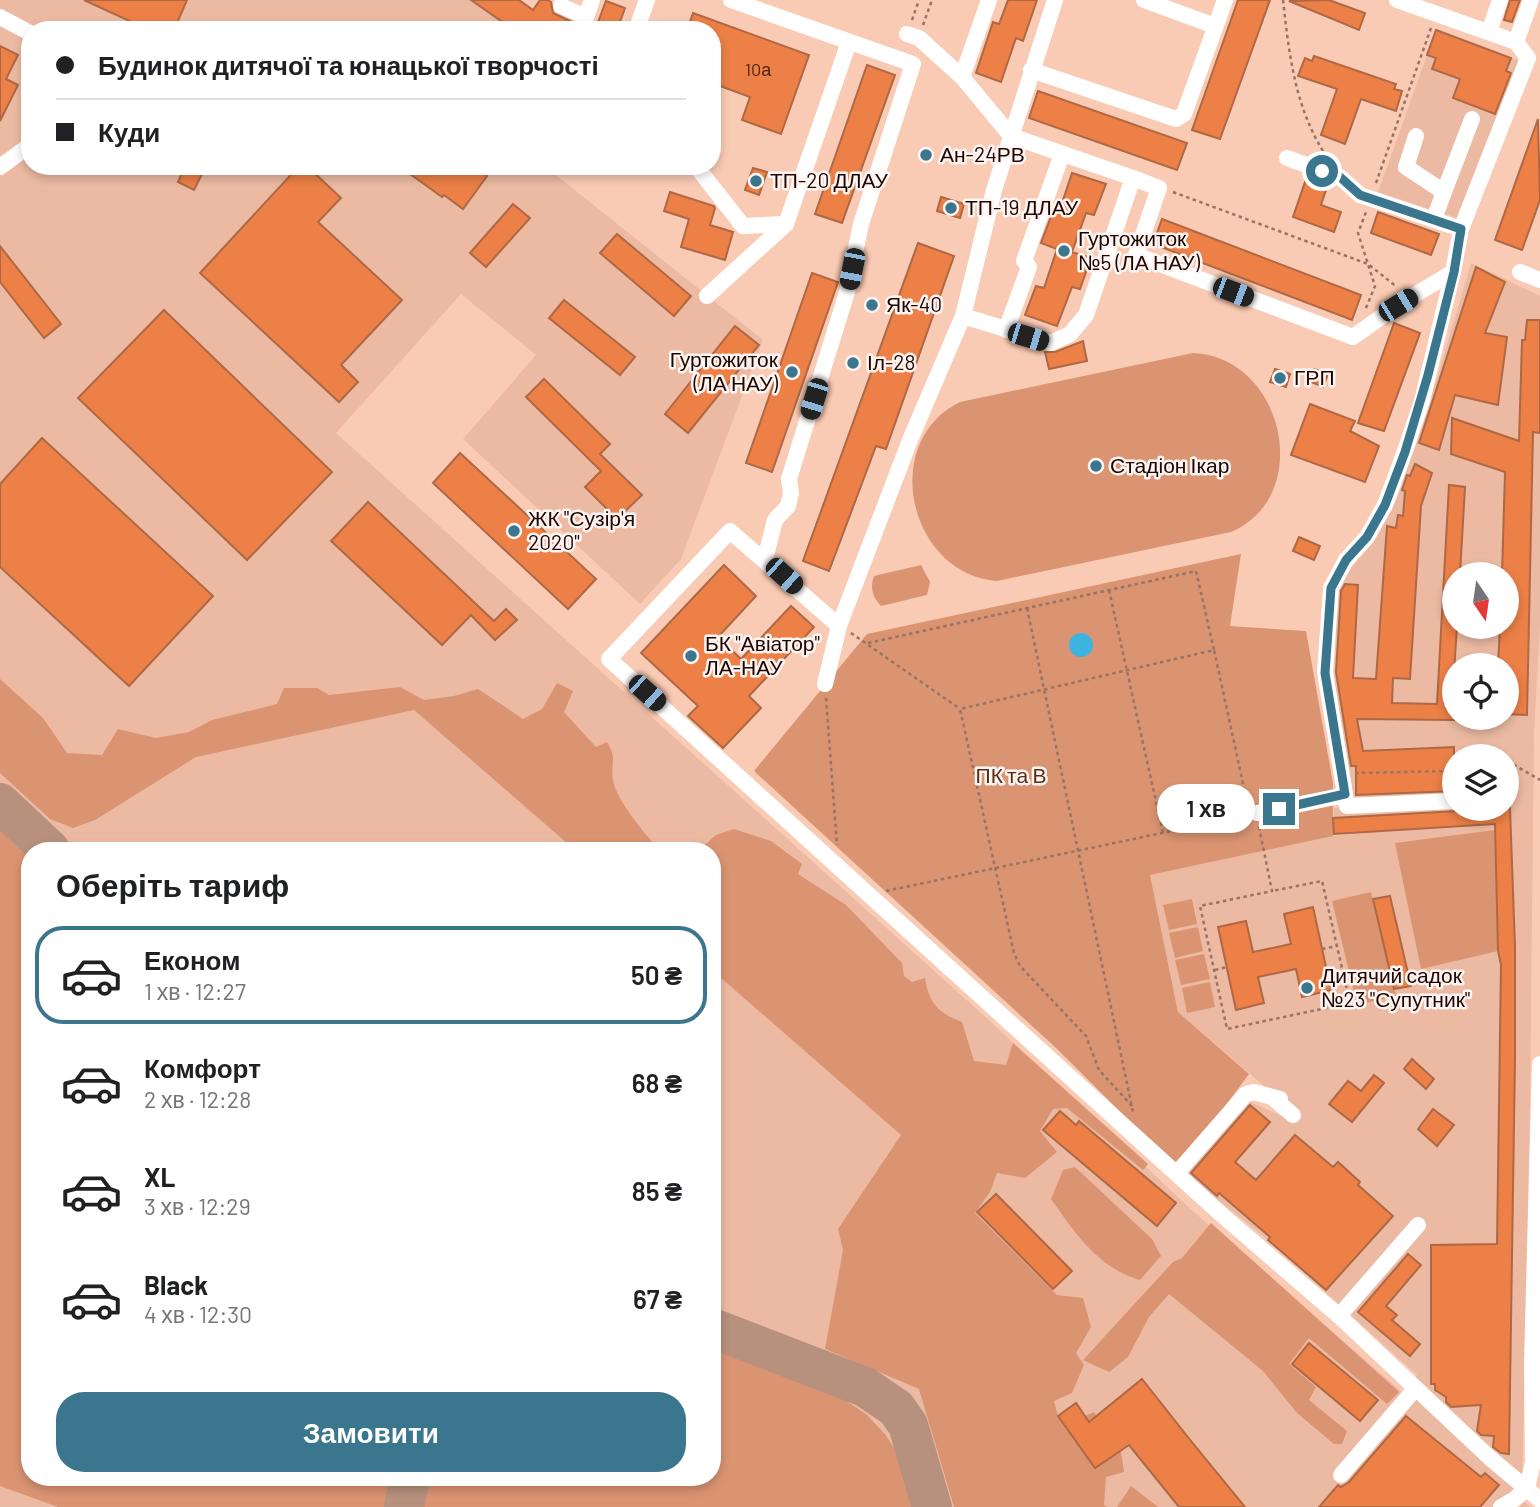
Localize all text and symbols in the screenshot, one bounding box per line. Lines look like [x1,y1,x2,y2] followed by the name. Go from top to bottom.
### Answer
[98,49,599,80] text: Будинок дитячої та юнацької творчості
[745,58,772,80] house number: 10а
[98,116,160,147] text: Куди
[940,141,1025,166] place label: Ан-24РВ
[918,147,934,163] marker: Ан-24РВ
[1306,155,1338,187] route start
[770,167,889,192] place label: ТП-20 ДЛАУ
[748,173,764,189] marker: ТП-20 ДЛАУ
[965,194,1079,219] place label: ТП-19 ДЛАУ
[943,200,959,216] marker: ТП-19 ДЛАУ
[1078,225,1201,274] place label: Гуртожиток №5 (ЛА НАУ)
[1056,243,1072,259] marker: Гуртожиток №5 (ЛА НАУ)
[838,246,867,292] car
[1210,275,1257,309] car
[1375,285,1422,325] car
[886,291,942,316] place label: Як-40
[864,297,880,313] marker: Як-40
[1005,321,1052,353] car
[670,346,779,395] place label: Гуртожиток (ЛА НАУ)
[867,349,916,374] place label: Іл-28
[845,355,861,371] marker: Іл-28
[784,364,800,380] marker: Гуртожиток (ЛА НАУ)
[1294,364,1334,389] place label: ГРП
[1272,370,1288,386] marker: ГРП
[798,376,831,422] car
[1110,452,1229,477] place label: Стадіон Ікар
[1088,458,1104,474] marker: Стадіон Ікар
[528,505,635,554] place label: ЖК "Сузір'я 2020"
[506,523,522,539] marker: ЖК "Сузір'я 2020"
[762,554,807,598] car
[1442,562,1519,639] north arrow
[1442,562,1519,821] map controls
[705,630,820,679] place label: БК "Авіатор" ЛА-НАУ
[683,648,699,664] marker: БК "Авіатор" ЛА-НАУ
[1442,653,1519,730] button: locate
[625,671,670,715] car
[1442,744,1519,821] button: layers
[976,762,1046,787] park label: ПК та В
[1156,784,1254,834] callout: 1 хв
[1263,793,1295,825] route end
[1186,794,1226,822] text: 1 хв
[56,865,289,903] text: Оберіть тариф
[60,944,123,1007] icon: car
[144,944,240,975] text: Економ
[631,959,682,990] text: 50 ₴
[1321,962,1470,1011] place label: Дитячий садок №23 "Супутник"
[144,977,246,1005] text: 1 хв · 12:27
[1299,980,1315,996] marker: Дитячий садок №23 "Супутник"
[60,1052,123,1115] icon: car
[144,1052,261,1083] text: Комфорт
[632,1067,682,1098] text: 68 ₴
[144,1085,251,1113] text: 2 хв · 12:28
[60,1160,123,1223] icon: car
[144,1161,175,1192] text: XL
[632,1175,682,1206] text: 85 ₴
[144,1192,251,1220] text: 3 хв · 12:29
[60,1268,123,1331] icon: car
[144,1269,208,1300] text: Black
[633,1283,682,1314] text: 67 ₴
[144,1300,252,1328] text: 4 хв · 12:30
[56,1392,686,1472] button: Замовити

